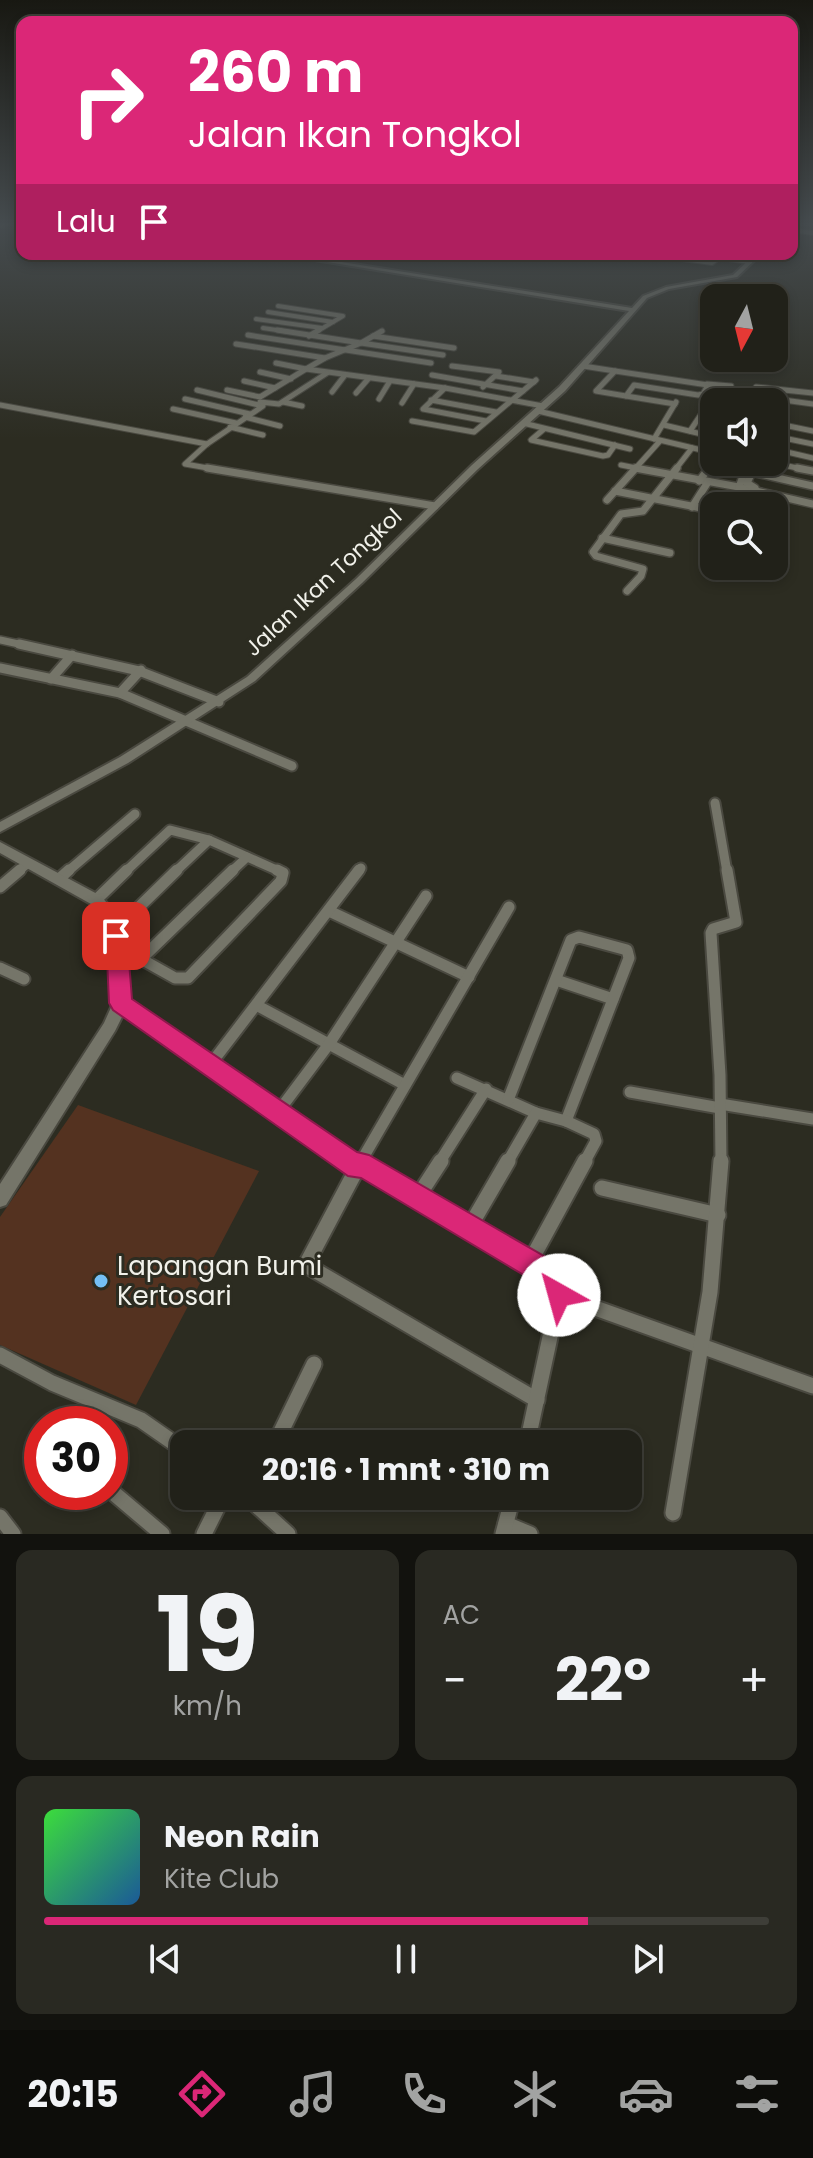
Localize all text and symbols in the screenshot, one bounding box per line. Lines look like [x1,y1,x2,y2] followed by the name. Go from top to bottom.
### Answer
[188,33,363,112] text: 260 m
[56,48,160,152] icon: right
[188,109,522,160] text: Jalan Ikan Tongkol
[56,200,116,243] text: Lalu
[132,200,176,244] icon: arrive
[700,284,788,372] north arrow
[700,284,788,580] map controls
[700,388,788,476] button: sound
[700,492,788,580] button: search
[238,501,409,663] street label: Jalan Ikan Tongkol
[82,902,150,970] pin
[94,914,138,958] icon: arrive
[117,1248,322,1314] place label: Lapangan Bumi Kertosari
[517,1253,601,1337] position arrow
[92,1272,110,1290] marker: Lapangan Bumi Kertosari
[24,1406,128,1510] speed limit sign: 30
[262,1448,550,1491] text: 20:16 · 1 mnt · 310 m
[156,1562,259,1707] text: 19
[443,1597,480,1633] text: AC
[555,1638,651,1722] text: 22°
[443,1650,467,1711] text: −
[739,1650,769,1711] text: +
[173,1688,242,1724] text: km/h
[164,1815,320,1858] text: Neon Rain
[164,1861,279,1897] text: Kite Club
[143,1937,187,1981] icon: previous
[384,1937,428,1981] icon: pause
[626,1937,670,1981] icon: next
[174,2066,230,2122] icon: directions
[285,2066,341,2122] icon: music
[396,2066,452,2122] icon: phone
[507,2066,563,2122] icon: climate
[618,2066,674,2122] icon: car
[729,2066,785,2122] icon: filters
[28,2069,119,2120] text: 20:15

